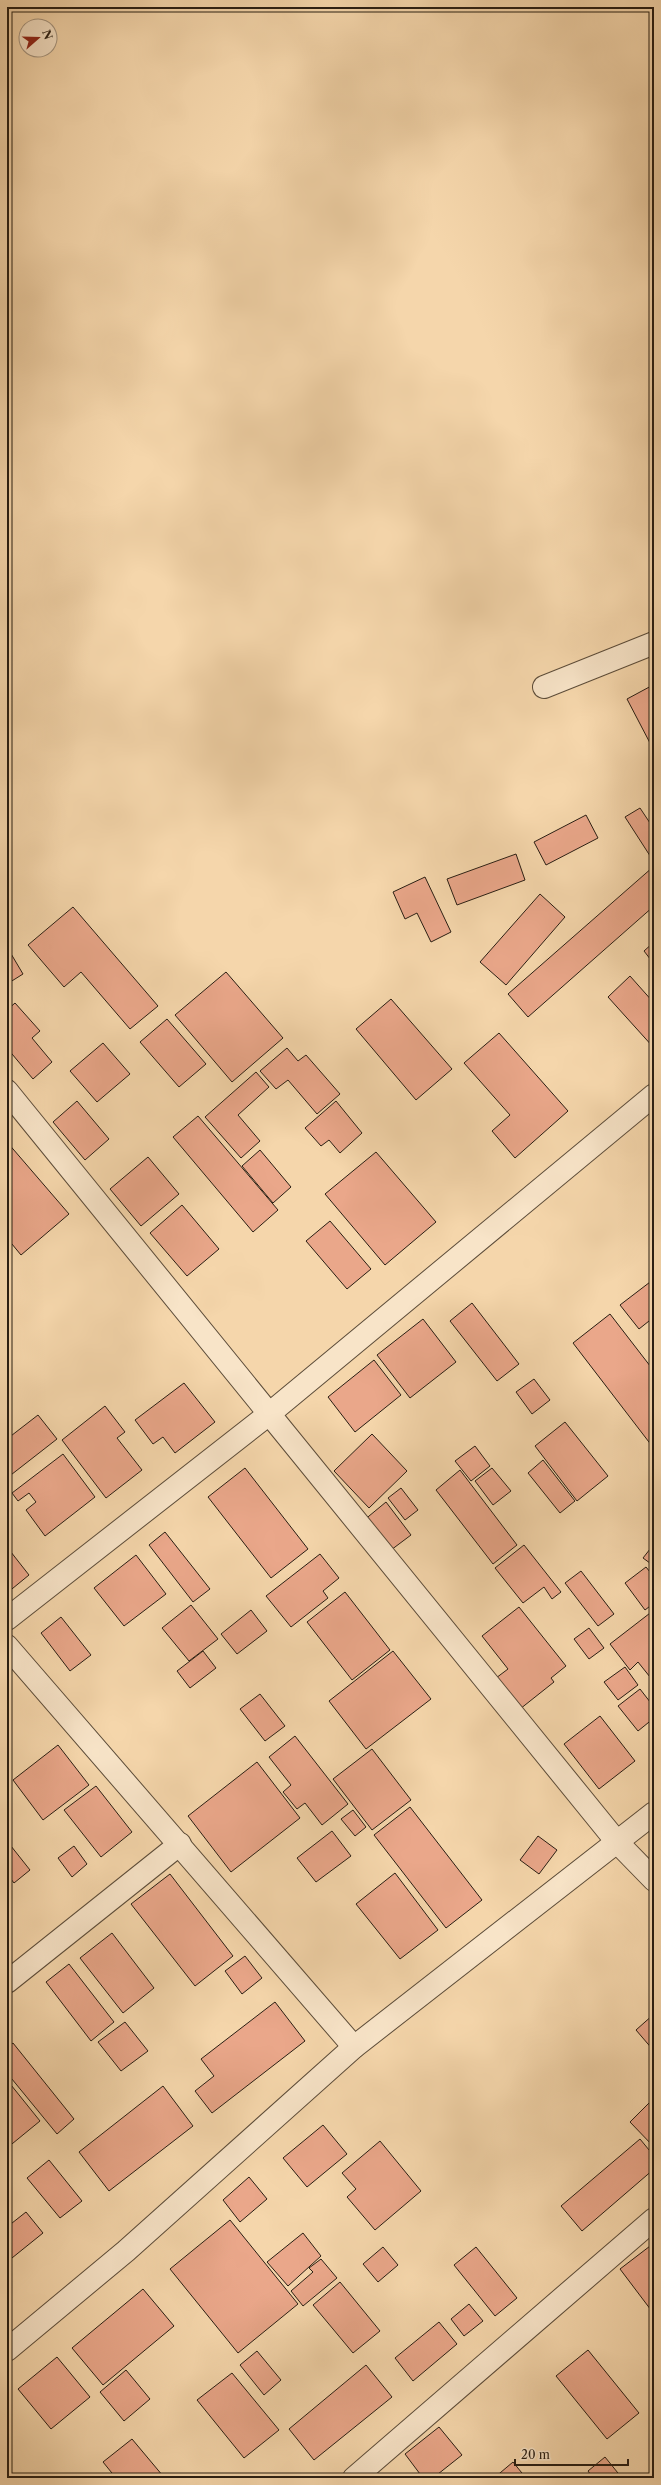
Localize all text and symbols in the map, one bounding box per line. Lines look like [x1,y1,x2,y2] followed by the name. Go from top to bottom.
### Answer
[18,18,58,58] north arrow
[39,28,56,42] text: N
[515,2441,628,2467] scale bar
[521,2447,550,2462] text: 20 m

